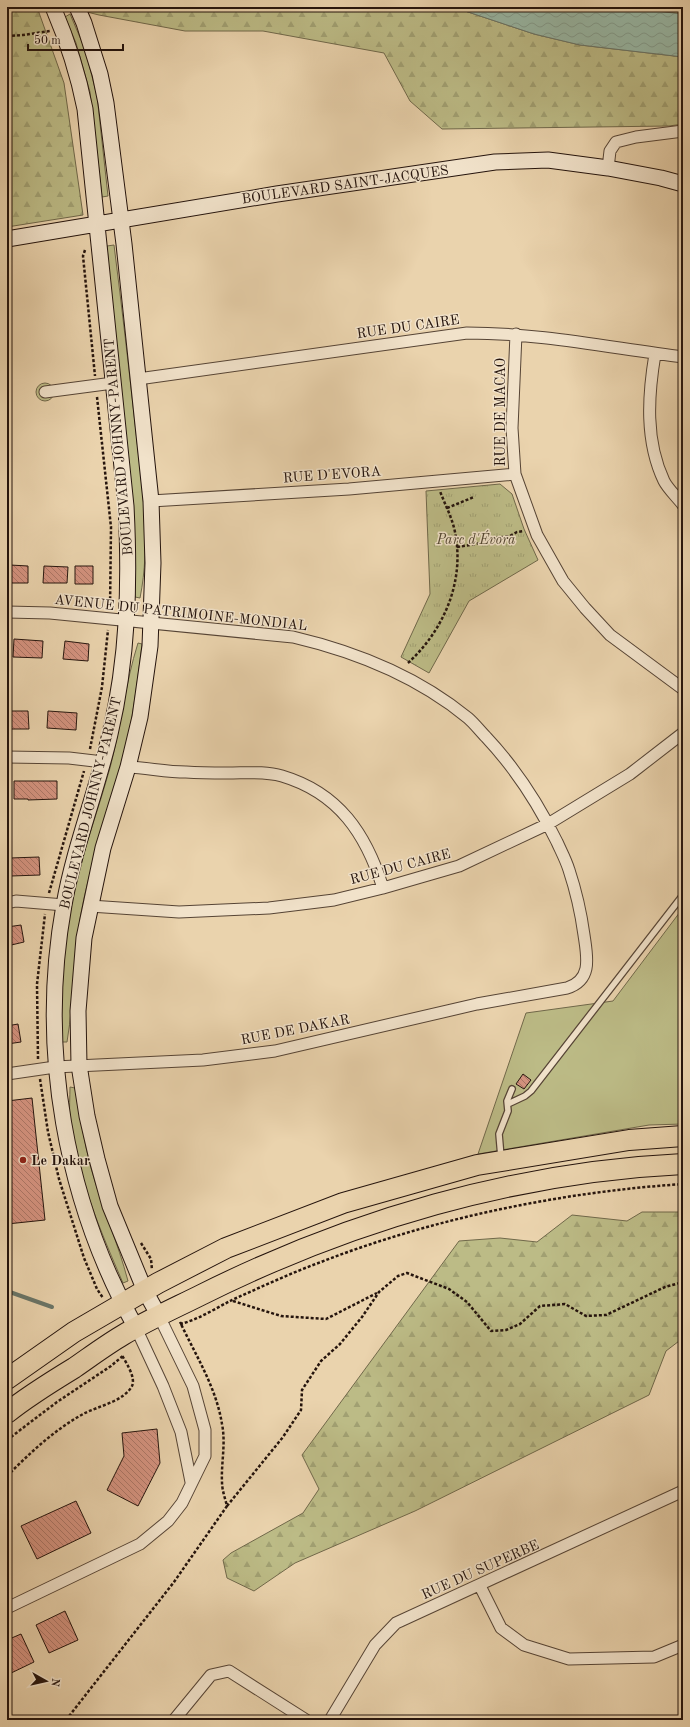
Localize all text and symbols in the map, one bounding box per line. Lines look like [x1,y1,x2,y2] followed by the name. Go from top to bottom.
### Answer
[28,26,123,52] scale bar
[34,34,61,47] text: 50 m
[241,164,450,206] street label: BOULEVARD SAINT-JACQUES
[356,313,460,341] street label: RUE DU CAIRE
[103,338,135,556] street label: BOULEVARD JOHNNY-PARENT
[494,357,508,466] street label: RUE DE MACAO
[282,465,382,485] street label: RUE D'EVORA
[435,530,516,547] park label: Parc d'Évora
[54,593,308,633] street label: AVENUE DU PATRIMOINE-MONDIAL
[58,696,124,911] street label: BOULEVARD JOHNNY-PARENT
[348,847,452,887] street label: RUE DU CAIRE
[240,1013,351,1047] street label: RUE DE DAKAR
[31,1154,90,1168] place label: Le Dakar
[18,1155,28,1165] marker: Le Dakar
[420,1538,541,1602] street label: RUE DU SUPERBE
[26,1661,66,1701] north arrow
[48,1677,60,1688] text: N

